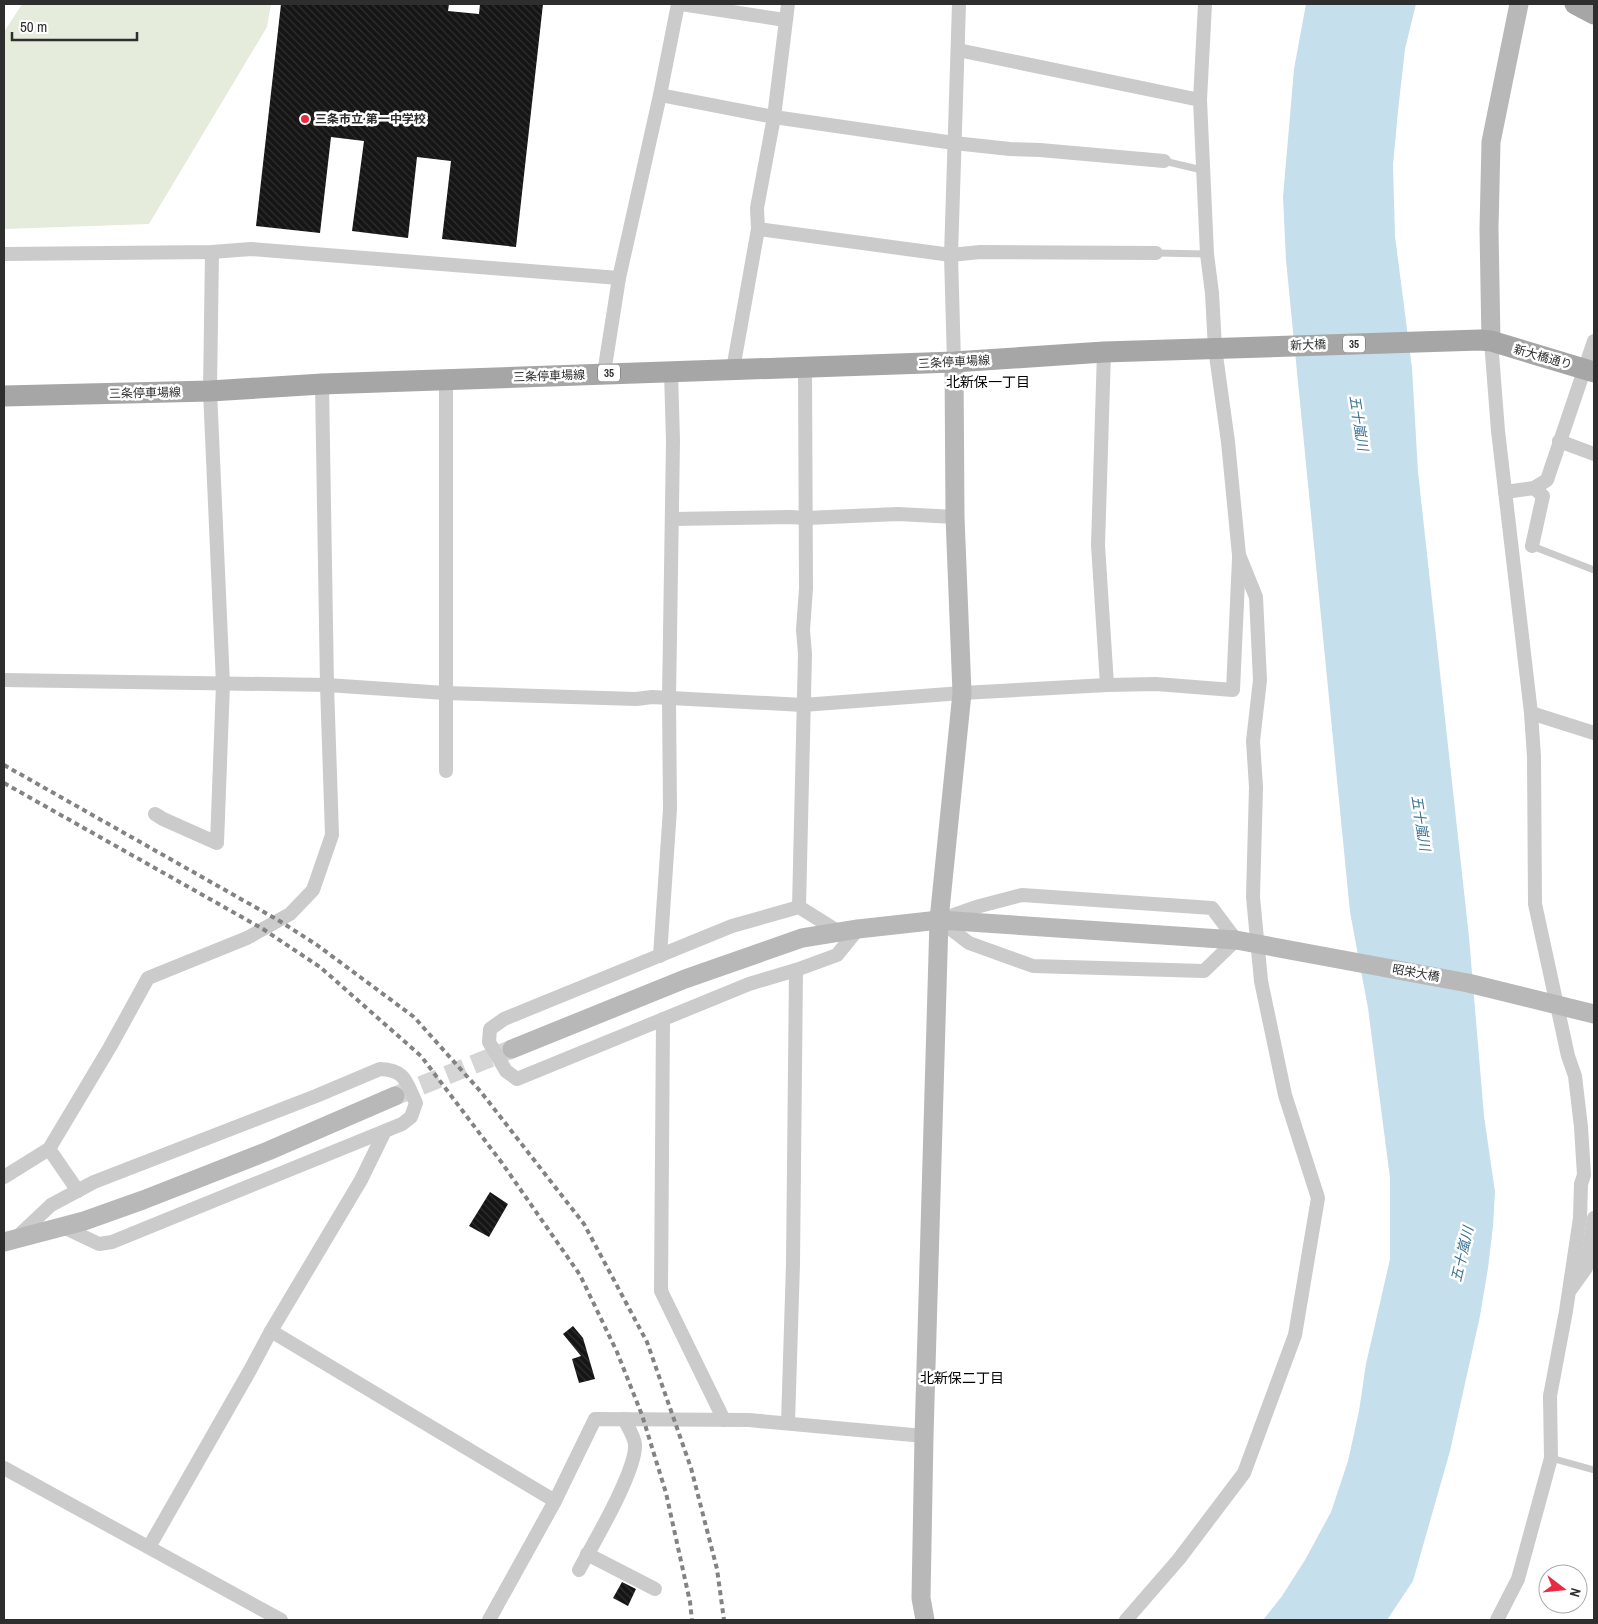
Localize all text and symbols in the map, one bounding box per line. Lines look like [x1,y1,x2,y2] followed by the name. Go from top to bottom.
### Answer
[12,10,138,42] scale bar
[20,16,47,37] text: 50 m
[315,111,426,127] place label: 三条市立 第一中学校
[299,113,311,125] marker: 三条市立 第一中学校
[1290,336,1326,354] street label: 新大橋
[1343,336,1365,352] road number: 35
[1512,341,1574,373] street label: 新大橋通り
[918,352,990,372] street label: 三条停車場線
[598,364,620,382] road number: 35
[513,367,585,385] street label: 三条停車場線
[946,373,1030,391] district label: 北新保一丁目
[109,384,181,402] street label: 三条停車場線
[1346,394,1373,454] water label: 五十嵐川
[1408,794,1435,854] water label: 五十嵐川
[1391,961,1441,985] street label: 昭栄大橋
[1447,1223,1478,1283] water label: 五十嵐川
[920,1369,1004,1387] district label: 北新保二丁目
[1538,1564,1588,1614] north arrow
[1566,1586,1585,1599] text: N

